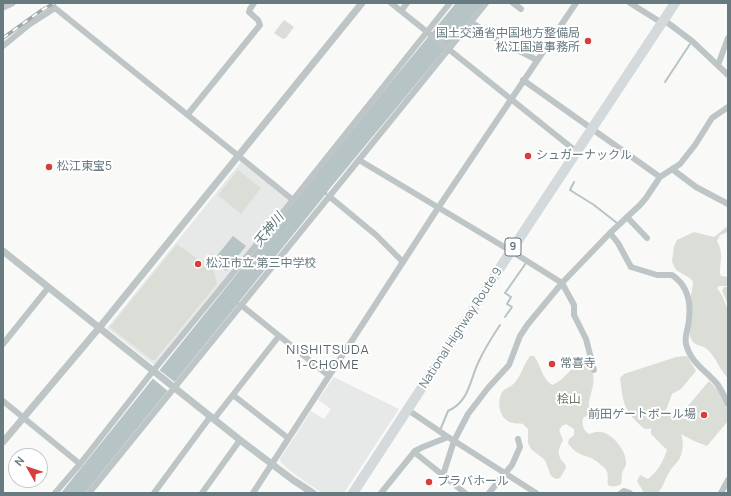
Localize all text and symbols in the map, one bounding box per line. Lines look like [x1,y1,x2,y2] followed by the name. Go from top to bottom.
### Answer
[436,27,580,55] place label: 国土交通省中国地方整備局 松江国道事務所
[583,36,593,46] marker: 国土交通省中国地方整備局 松江国道事務所
[536,149,632,163] place label: シュガーナックル
[523,151,533,161] marker: シュガーナックル
[57,160,112,174] place label: 松江東宝5
[44,162,54,172] marker: 松江東宝5
[251,210,287,250] water label: 天神川
[505,238,521,256] road number: 9
[206,257,316,271] place label: 松江市立 第三中学校
[193,259,203,269] marker: 松江市立 第三中学校
[417,265,505,391] street label: National Highway Route 9
[286,342,370,373] district label: NISHITSUDA 1-CHOME
[560,357,596,371] place label: 常喜寺
[547,359,557,369] marker: 常喜寺
[557,393,581,407] park label: 桧山
[588,408,696,422] place label: 前田ゲートボール場
[699,410,709,420] marker: 前田ゲートボール場
[8,448,48,488] north arrow
[11,453,27,469] text: N
[437,475,509,489] place label: プラバホール
[424,477,434,487] marker: プラバホール

